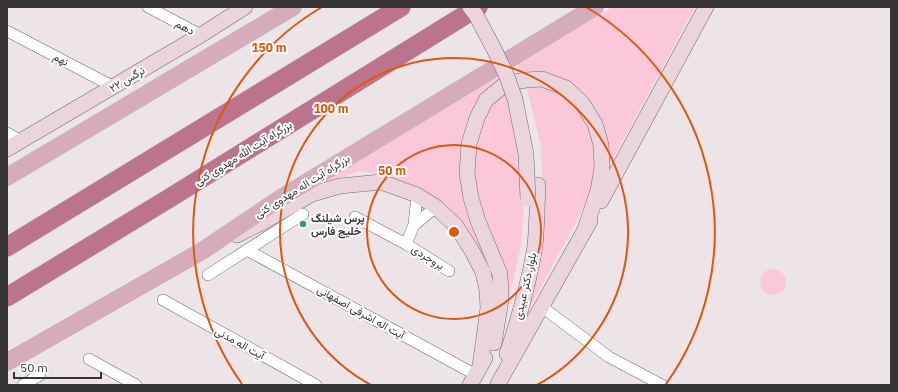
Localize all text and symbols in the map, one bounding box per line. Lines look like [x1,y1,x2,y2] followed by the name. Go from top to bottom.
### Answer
[172,16,197,39] street label: دهم
[251,40,287,55] text: 150 m
[50,49,71,70] street label: نهم
[107,63,147,95] street label: نرگس ۲۲
[313,101,349,116] text: 100 m
[192,117,294,189] street label: بزرگراه آیت الله مهدوی کنی
[252,151,352,221] street label: بزرگراه آیت اله مهدوی کنی
[378,163,406,178] text: 50 m
[311,211,365,239] place label: پرس شیلنگ خلیج فارس
[298,219,308,229] marker: پرس شیلنگ خلیج فارس
[447,225,461,239] centre of rings
[409,242,447,272] street label: بروجردی
[510,251,540,321] street label: بلوار دکتر عبیدی
[315,282,409,343] street label: آیت اله اشرفی اصفهانی
[213,324,269,363] street label: آیت اله مدنی
[14,354,101,380] scale bar
[20,360,48,375] text: 50 m

